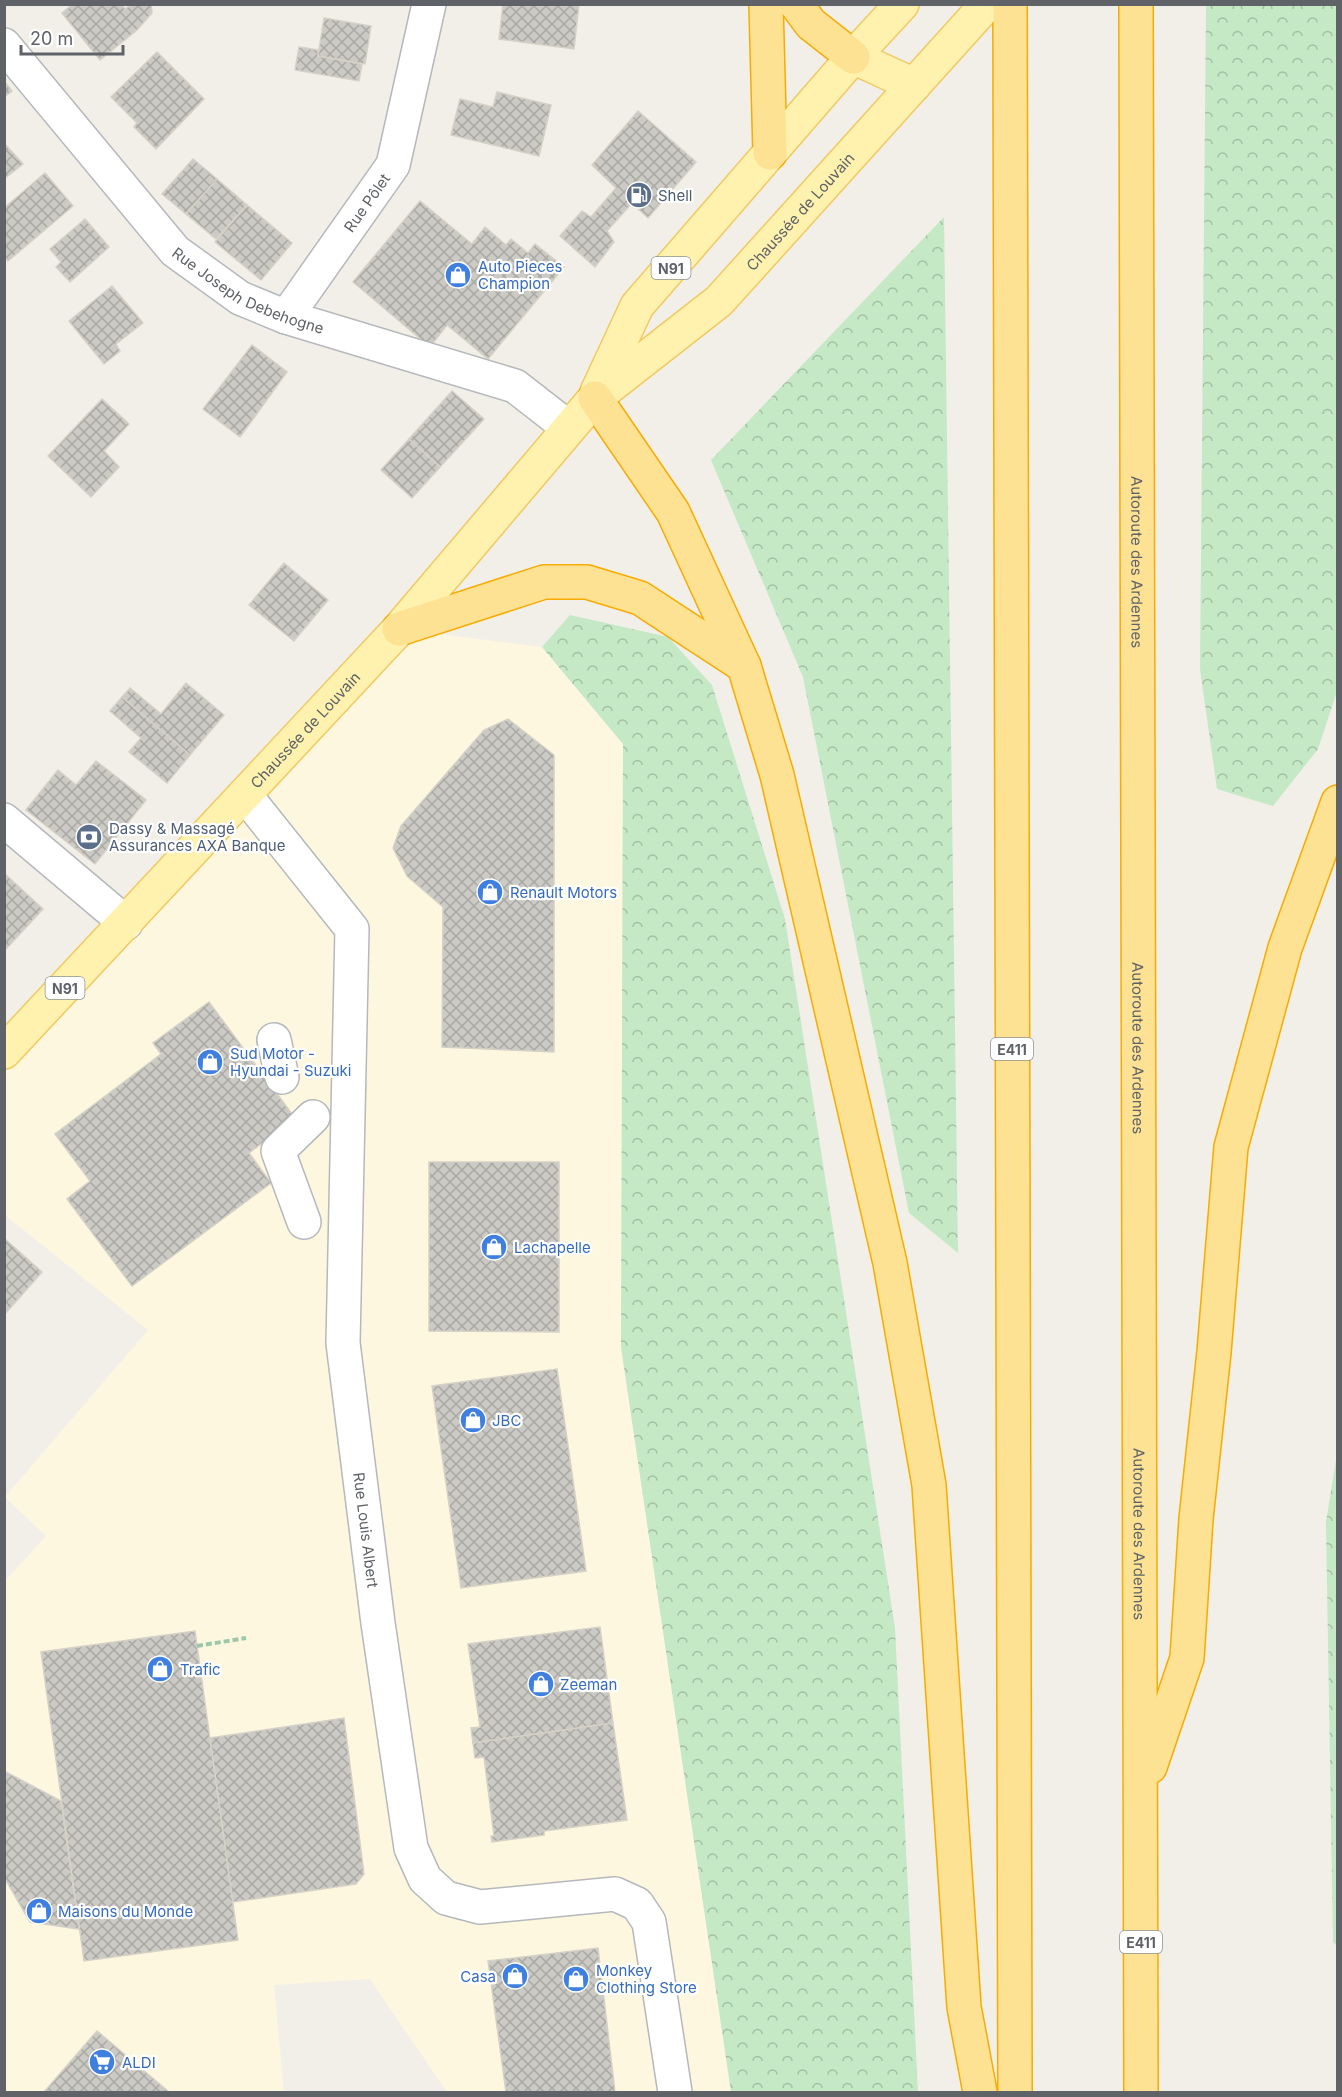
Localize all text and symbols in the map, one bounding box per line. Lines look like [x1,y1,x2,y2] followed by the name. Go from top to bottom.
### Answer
[21,18,123,56] scale bar
[30,28,73,49] text: 20 m
[742,148,858,274] street label: Chaussée de Louvain
[339,169,394,236] street label: Rue Pôlet
[624,180,654,210] fuel station icon: Shell
[658,186,693,205] place label: Shell
[169,243,326,337] street label: Rue Joseph Debehogne
[478,257,562,293] place label: Auto Pieces Champion
[652,257,690,279] road number: N91
[443,260,473,290] shop icon: Auto Pieces Champion
[1128,476,1147,648] street label: Autoroute des Ardennes
[246,667,364,792] street label: Chaussée de Louvain
[109,819,285,855] place label: Dassy & Massagé Assurances AXA Banque
[74,822,104,852] bank icon: Dassy & Massagé Assurances AXA Banque
[475,877,505,907] shop icon: Renault Motors
[510,883,617,902] place label: Renault Motors
[1129,962,1148,1134] street label: Autoroute des Ardennes
[46,977,84,999] road number: N91
[991,1038,1033,1060] road number: E411
[230,1044,351,1080] place label: Sud Motor - Hyundai - Suzuki
[195,1047,225,1077] shop icon: Sud Motor - Hyundai - Suzuki
[479,1232,509,1262] shop icon: Lachapelle
[514,1238,591,1257] place label: Lachapelle
[458,1405,488,1435] shop icon: JBC
[492,1411,521,1430] place label: JBC
[1130,1448,1149,1620] street label: Autoroute des Ardennes
[350,1471,383,1589] street label: Rue Louis Albert
[145,1654,175,1684] shop icon: Trafic
[180,1660,221,1679] place label: Trafic
[526,1669,556,1699] shop icon: Zeeman
[560,1675,617,1694] place label: Zeeman
[24,1896,54,1926] shop icon: Maisons du Monde
[58,1902,193,1921] place label: Maisons du Monde
[1120,1931,1162,1953] road number: E411
[500,1961,530,1991] shop icon: Casa
[596,1961,697,1997] place label: Monkey Clothing Store
[561,1964,591,1994] shop icon: Monkey Clothing Store
[460,1967,496,1986] place label: Casa
[87,2047,117,2077] supermarket icon: ALDI
[122,2053,156,2072] place label: ALDI

